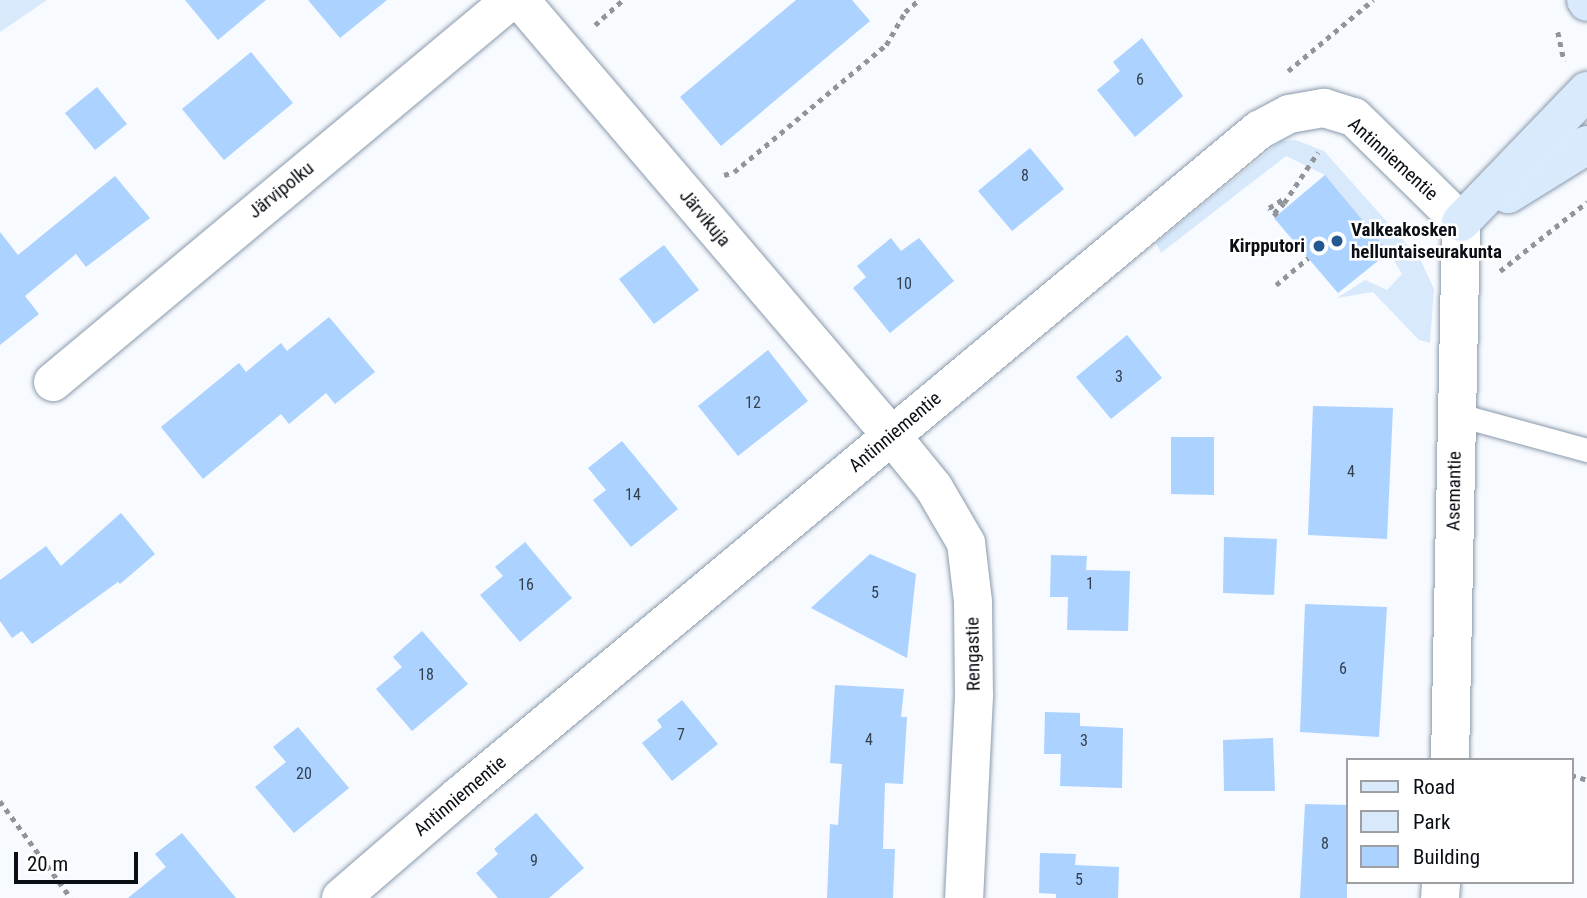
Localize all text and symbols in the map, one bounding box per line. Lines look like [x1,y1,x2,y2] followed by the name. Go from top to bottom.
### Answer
[1136,70,1144,90] house number: 6
[1343,113,1443,205] street label: Antinniementie
[244,157,318,223] street label: Järvipolku
[1021,166,1029,186] house number: 8
[674,185,736,251] street label: Järvikuja
[1351,219,1502,263] place label: Valkeakosken helluntaiseurakunta
[1329,233,1345,249] marker: Valkeakosken helluntaiseurakunta
[1229,235,1305,257] place label: Kirpputori
[1311,238,1327,254] marker: Kirpputori
[896,274,912,294] house number: 10
[1115,367,1123,387] house number: 3
[844,387,946,477] street label: Antinniementie
[745,393,761,413] house number: 12
[1442,451,1466,531] street label: Asemantie
[1347,462,1355,482] house number: 4
[625,485,641,505] house number: 14
[1086,574,1094,594] house number: 1
[518,575,534,595] house number: 16
[871,583,879,603] house number: 5
[961,617,985,691] street label: Rengastie
[1339,659,1347,679] house number: 6
[418,665,434,685] house number: 18
[677,725,685,745] house number: 7
[865,730,873,750] house number: 4
[1080,731,1088,751] house number: 3
[409,751,511,841] street label: Antinniementie
[1346,758,1573,884] legend
[296,764,312,784] house number: 20
[1413,775,1455,799] text: Road
[1413,810,1450,834] text: Park
[1321,834,1329,854] house number: 8
[18,838,142,882] scale bar
[1413,845,1480,869] text: Building
[530,851,538,871] house number: 9
[27,852,68,876] text: 20 m
[1075,870,1083,890] house number: 5

